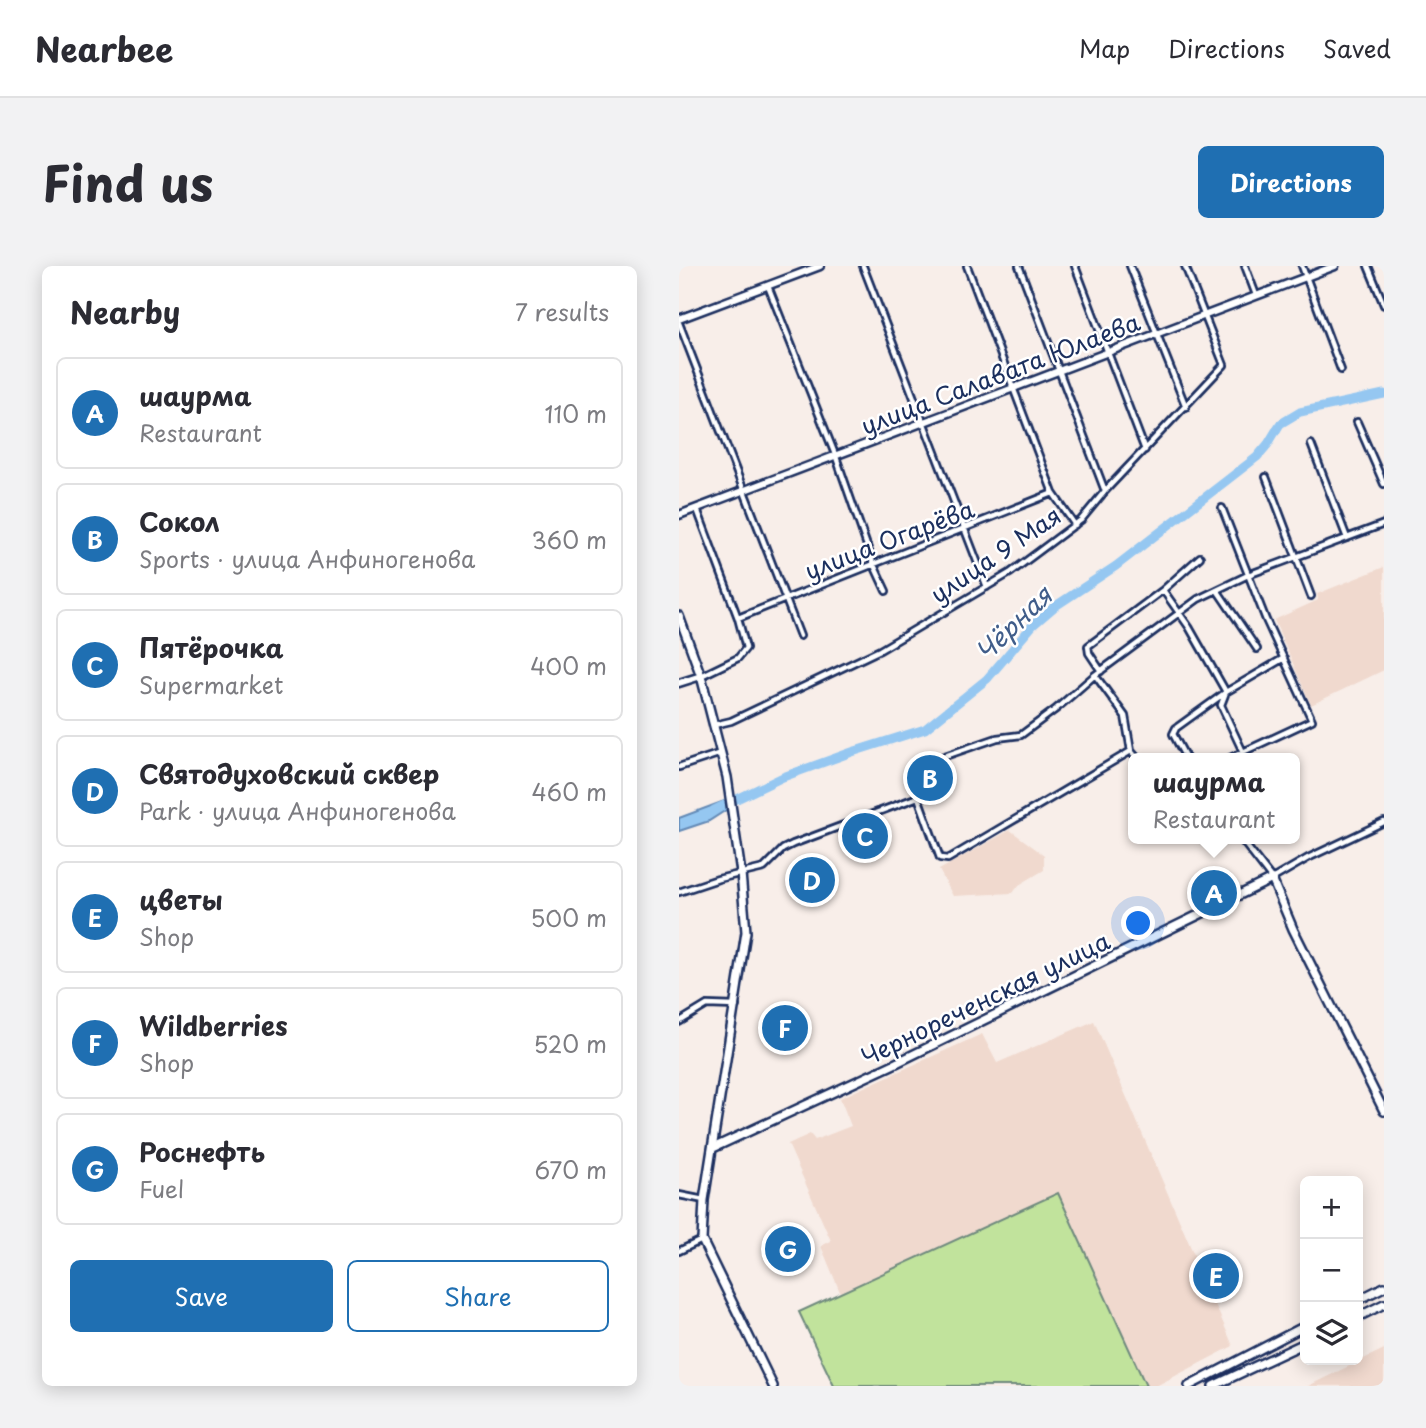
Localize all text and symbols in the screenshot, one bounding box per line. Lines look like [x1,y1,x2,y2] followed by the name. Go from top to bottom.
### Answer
[35,23,173,73] text: Nearbee
[1079,30,1130,66] text: Map
[1168,30,1285,66] text: Directions
[1323,30,1391,66] text: Saved
[42,145,213,219] text: Find us
[1198,146,1384,218] button: Directions
[70,289,180,334] text: Nearby
[515,294,609,329] text: 7 results
[855,303,1145,443] street label: улица Салавата Юлаева
[139,376,252,415] text: шаурма
[86,396,104,431] text: A
[545,396,607,431] text: 110 m
[139,415,262,450] text: Restaurant
[799,490,979,588] street label: улица Огарёва
[922,497,1068,611] street label: улица 9 Мая
[139,502,220,541] text: Сокол
[87,522,103,557] text: B
[532,522,607,557] text: 360 m
[139,541,475,576] text: Sports · улица Анфиногенова
[966,575,1062,670] water label: Чёрная
[139,628,284,667] text: Пятёрочка
[86,648,104,683] text: C
[530,648,607,683] text: 400 m
[139,667,283,702] text: Supermarket
[907,752,953,804] pin: B
[1128,753,1300,844] popup
[139,754,439,793] text: Святодуховский сквер
[1153,762,1265,801] text: шаурма
[86,774,104,809] text: D
[532,774,607,809] text: 460 m
[139,793,456,828] text: Park · улица Анфиногенова
[1153,801,1275,836] text: Restaurant
[842,810,888,862] pin: C
[789,854,835,906] pin: D
[1191,867,1237,919] pin: A
[139,880,223,919] text: цветы
[88,900,102,935] text: E
[530,900,607,935] text: 500 m
[1121,906,1155,940] your location
[139,919,194,954] text: Shop
[854,922,1116,1074] street label: Чернореченская улица
[762,1002,808,1054] pin: F
[139,1006,288,1045] text: Wildberries
[88,1026,102,1061] text: F
[534,1026,607,1061] text: 520 m
[139,1045,194,1080] text: Shop
[139,1132,265,1171] text: Роснефть
[86,1152,104,1187] text: G
[535,1152,607,1187] text: 670 m
[139,1171,184,1206] text: Fuel
[1300,1176,1363,1365] map controls
[1300,1176,1363,1239] button: +
[765,1223,811,1275] pin: G
[1300,1239,1363,1302] button: −
[1193,1250,1239,1302] pin: E
[70,1260,333,1332] button: Save
[347,1260,609,1332] button: Share
[1300,1302,1363,1365] button: layers

